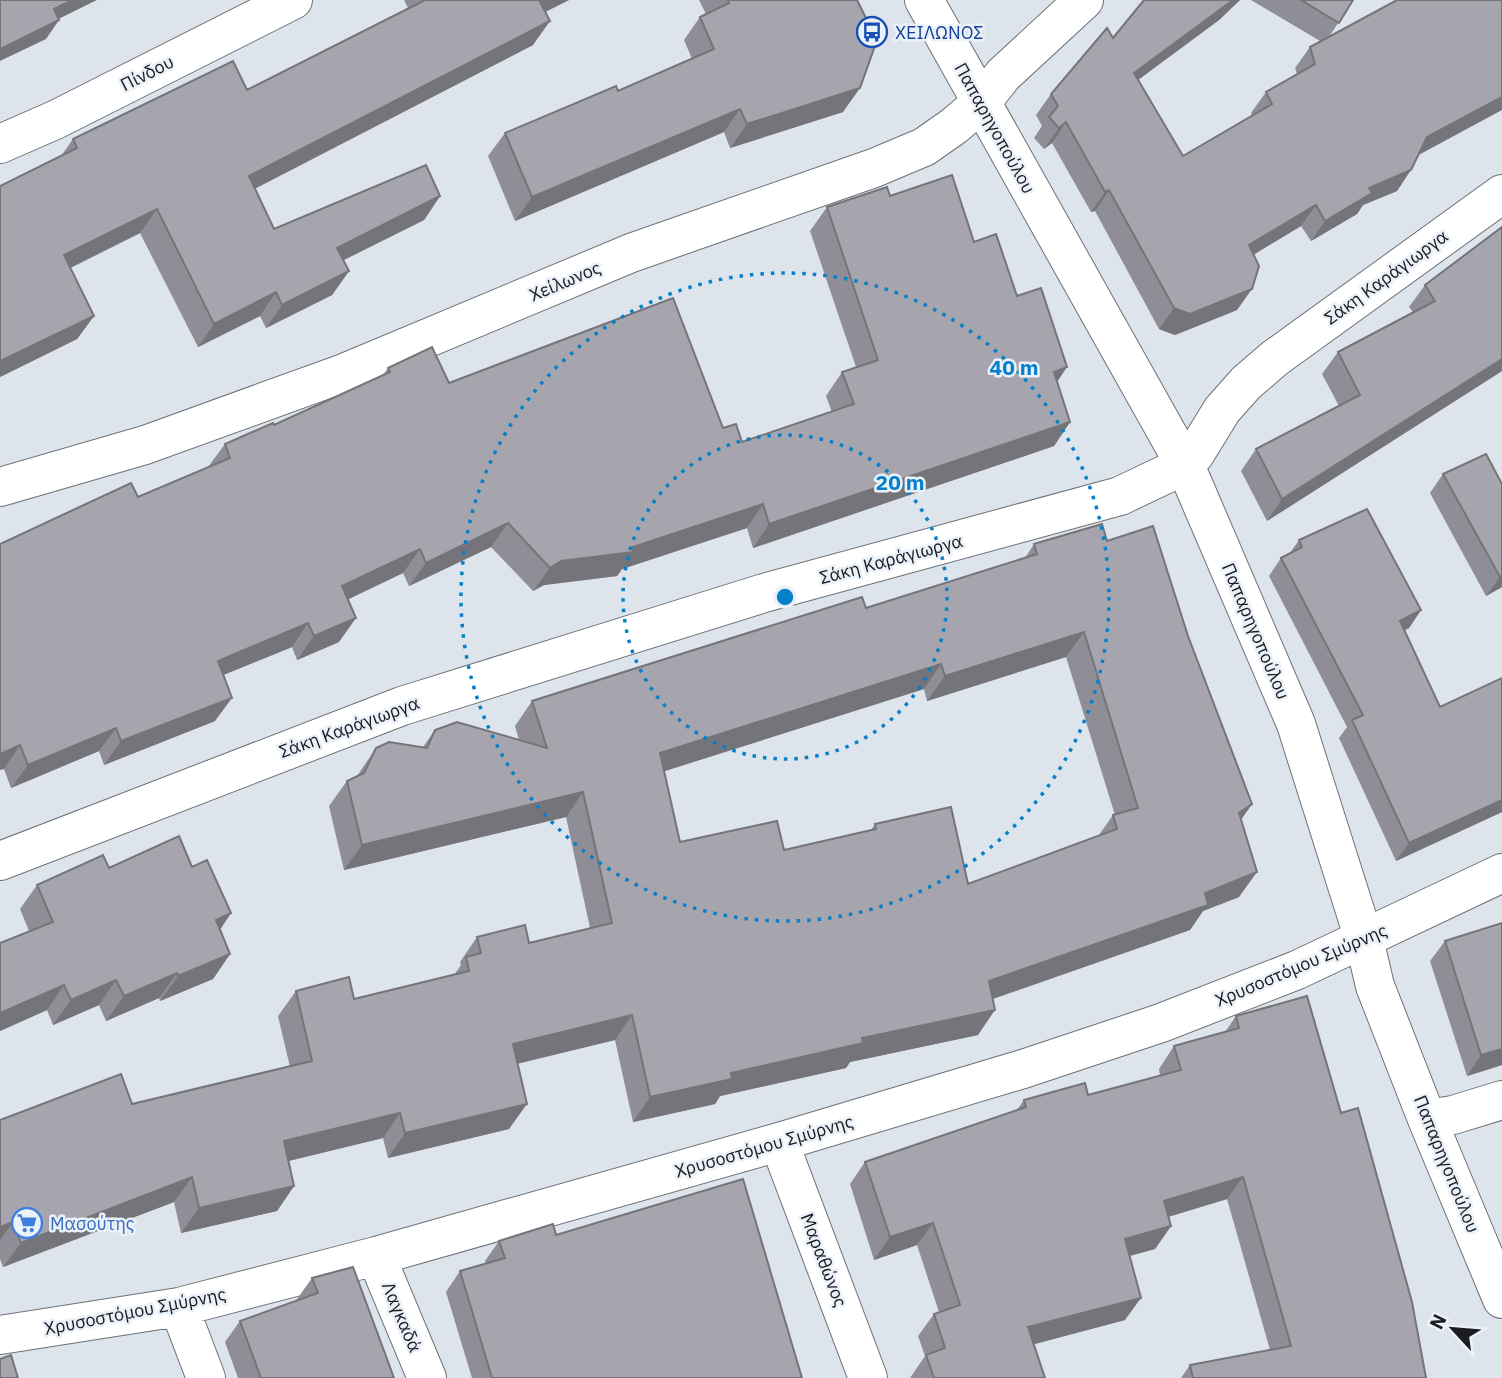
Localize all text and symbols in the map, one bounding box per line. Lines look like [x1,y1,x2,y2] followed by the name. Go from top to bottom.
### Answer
[855,15,889,49] bus stop icon: ΧΕΙΛΩΝΟΣ
[895,21,984,44] place label: ΧΕΙΛΩΝΟΣ
[116,50,178,96] street label: Πίνδου
[949,58,1041,198] street label: Παπαρηγοπούλου
[1320,224,1452,330] street label: Σάκη Καράγιωργα
[526,256,605,306] street label: Χείλωνος
[990,353,1038,381] text: 40 m
[876,468,924,496] text: 20 m
[817,529,965,589] street label: Σάκη Καράγιωργα
[1217,559,1295,703] street label: Παπαρηγοπούλου
[773,585,797,609] centre of rings
[276,691,422,763] street label: Σάκη Καράγιωργα
[1211,918,1391,1012] street label: Χρυσοστόμου Σμύρνης
[1409,1092,1485,1236] street label: Παπαρηγοπούλου
[672,1109,856,1183] street label: Χρυσοστόμου Σμύρνης
[10,1206,44,1240] supermarket icon: Μασούτης
[796,1210,853,1311] street label: Μαραθώνος
[50,1212,135,1235] place label: Μασούτης
[377,1278,427,1356] street label: Λαγκαδά
[42,1282,228,1340] street label: Χρυσοστόμου Σμύρνης
[1418,1294,1488,1364] north arrow
[1424,1310,1452,1333] text: N

